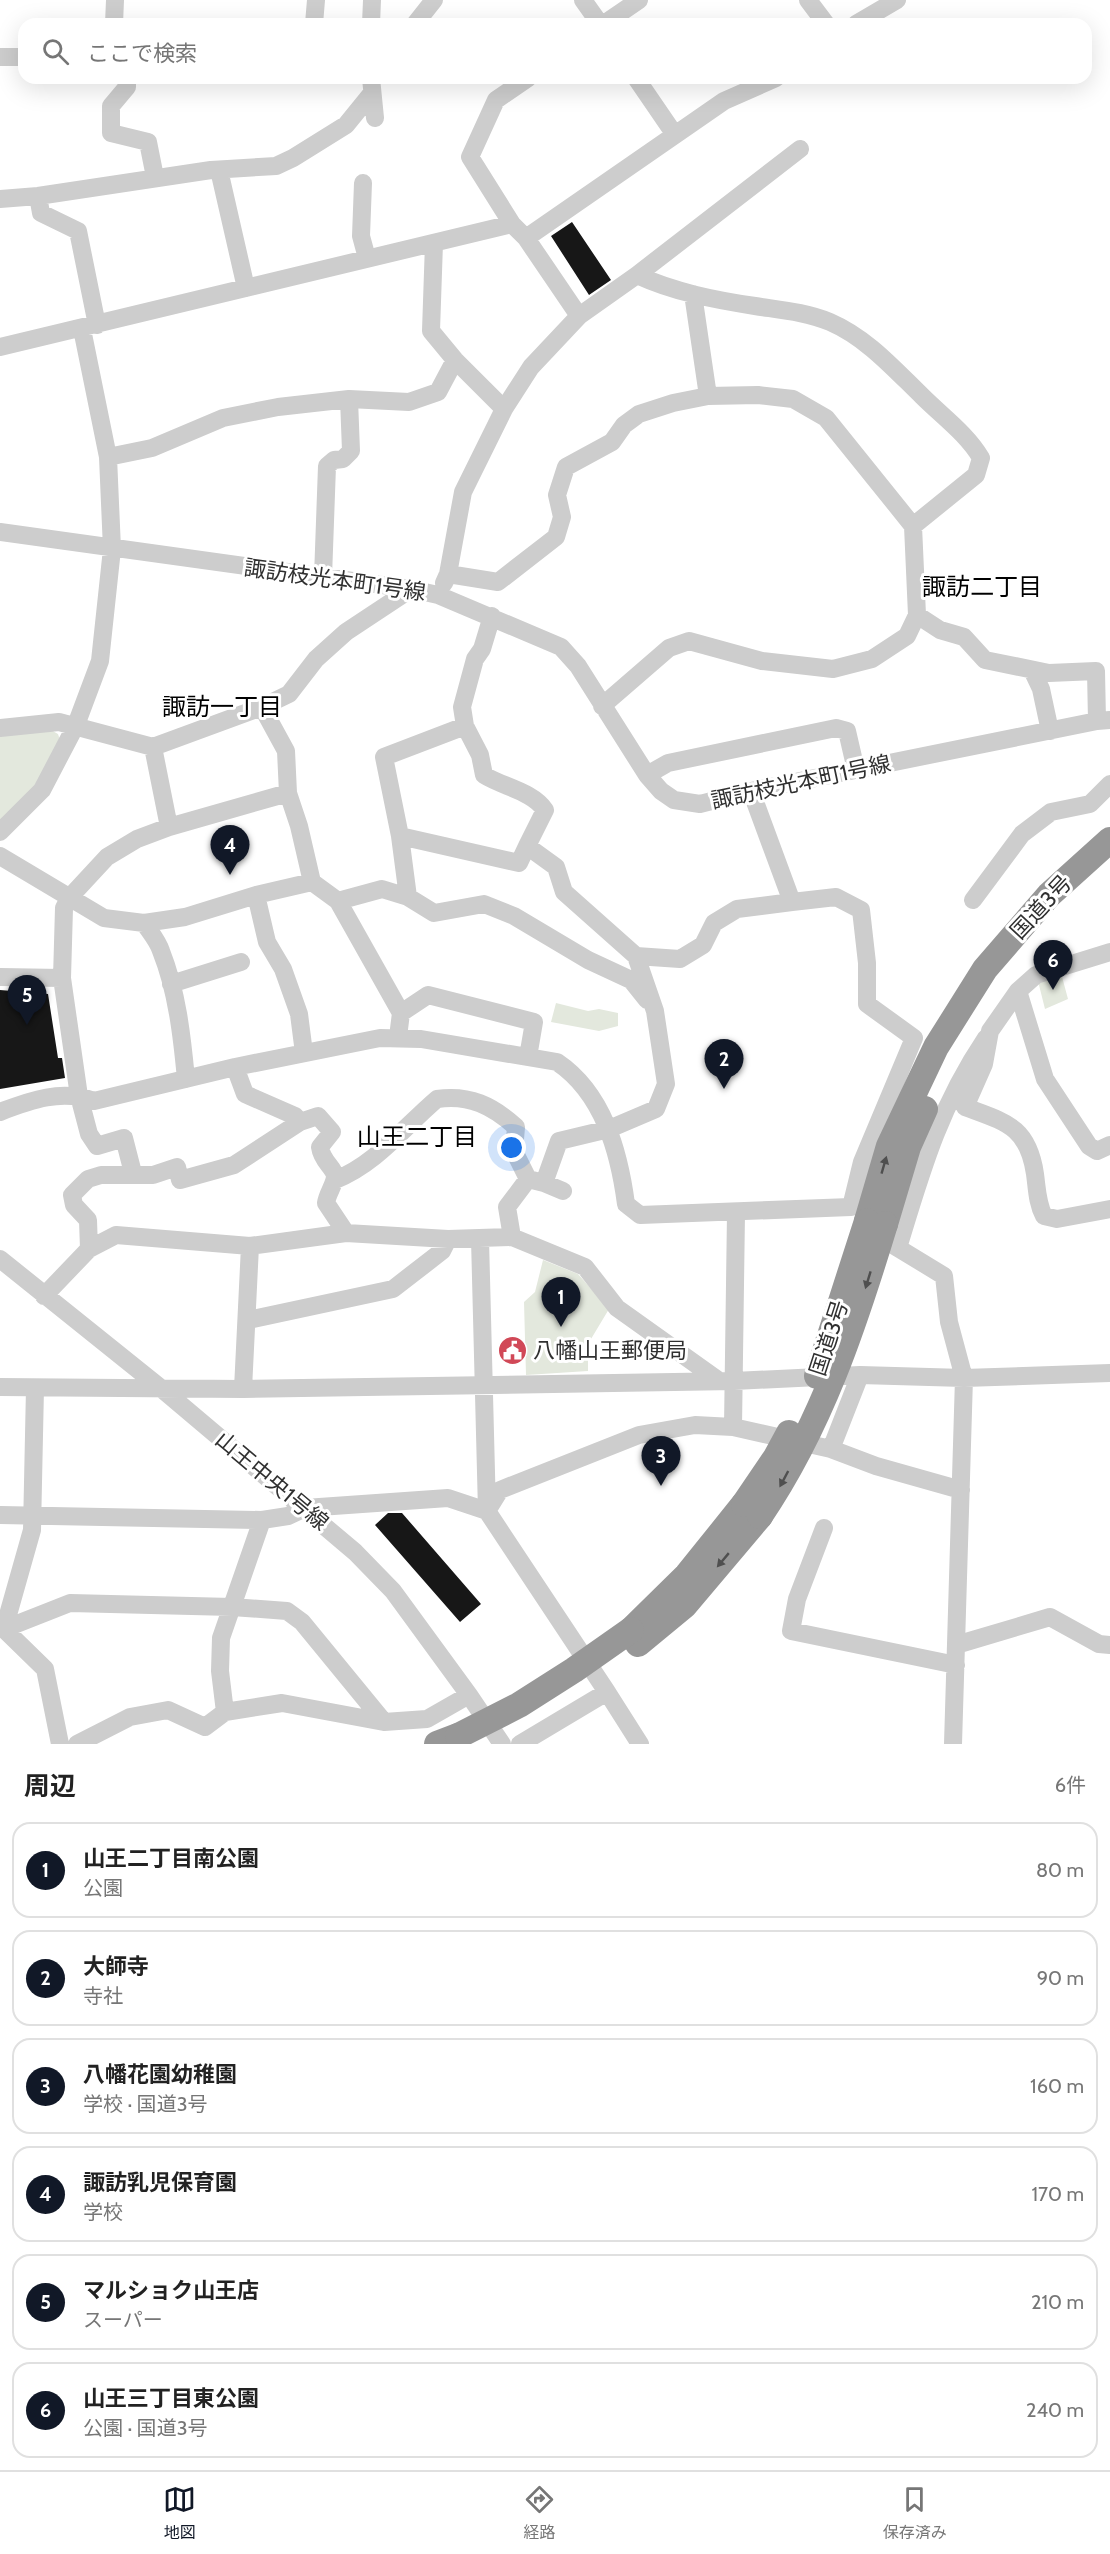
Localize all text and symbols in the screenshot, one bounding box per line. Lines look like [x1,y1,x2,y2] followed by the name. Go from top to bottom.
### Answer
[18,18,1092,84] search box
[39,35,72,68] icon: search
[87,40,197,67] text: ここで検索
[242,554,428,606] street label: 諏訪枝光本町1号線
[922,572,1042,601] district label: 諏訪二丁目
[162,692,282,721] district label: 諏訪一丁目
[709,750,893,814] street label: 諏訪枝光本町1号線
[210,826,250,875] pin: 4
[1005,869,1077,945] street label: 国道3号
[1034,940,1072,990] pin: 6
[8,976,46,1025] pin: 5
[704,1040,744,1089] pin: 2
[357,1122,477,1151] district label: 山王二丁目
[497,1133,526,1162] your location
[880,1156,889,1174] one-way arrow
[863,1271,872,1289] one-way arrow
[542,1278,580,1327] pin: 1
[804,1297,854,1379] street label: 国道3号
[496,1334,528,1366] public building icon: 八幡山王郵便局
[533,1337,687,1364] place label: 八幡山王郵便局
[210,1426,334,1536] street label: 山王中央1号線
[642,1436,680,1486] pin: 3
[779,1470,789,1487] one-way arrow
[716,1552,729,1568] one-way arrow
[24,1770,76,1802] text: 周辺
[1055,1773,1086,1797] text: 6件
[83,1845,259,1872] text: 山王二丁目南公園
[42,1858,49,1882] text: 1
[1036,1858,1084,1882] text: 80 m
[83,1876,123,1900] text: 公園
[83,1953,149,1980] text: 大師寺
[40,1966,51,1990] text: 2
[1037,1966,1084,1990] text: 90 m
[83,1984,123,2008] text: 寺社
[83,2061,237,2088] text: 八幡花園幼稚園
[40,2074,51,2098] text: 3
[1030,2074,1084,2098] text: 160 m
[83,2092,208,2116] text: 学校 · 国道3号
[83,2169,237,2196] text: 諏訪乳児保育園
[39,2182,52,2206] text: 4
[1032,2182,1084,2206] text: 170 m
[83,2200,123,2224] text: 学校
[83,2277,259,2304] text: マルショク山王店
[40,2290,51,2314] text: 5
[1031,2290,1084,2314] text: 210 m
[83,2308,163,2332] text: スーパー
[83,2385,259,2412] text: 山王三丁目東公園
[40,2398,51,2422] text: 6
[1026,2398,1084,2422] text: 240 m
[83,2416,208,2440] text: 公園 · 国道3号
[163,2483,196,2543] tab: 地図
[523,2483,556,2543] tab: 経路
[883,2483,947,2543] tab: 保存済み

